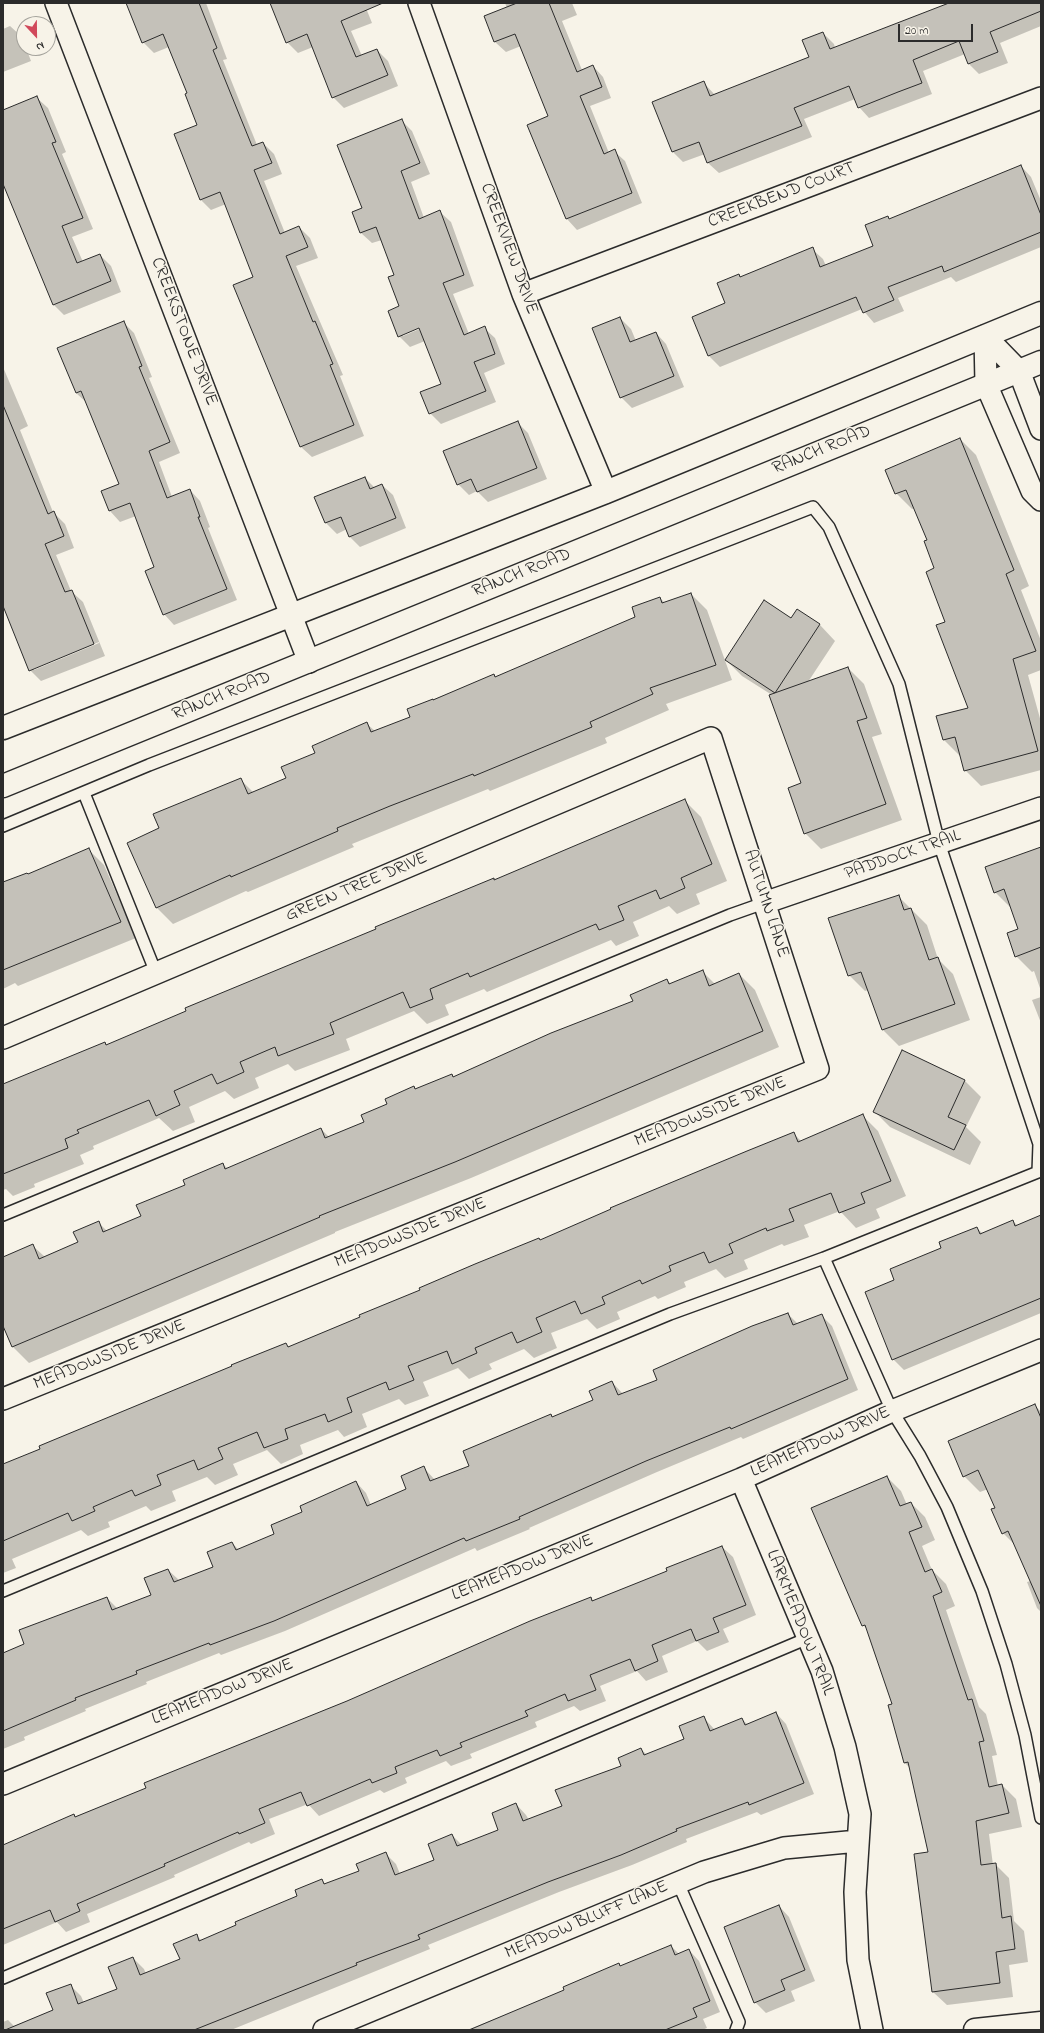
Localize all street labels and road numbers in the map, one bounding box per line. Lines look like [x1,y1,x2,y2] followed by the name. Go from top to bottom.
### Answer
[705,158,859,234] street label: CREEKBEND COURT
[474,180,542,318] street label: CREEKVIEW DRIVE
[145,255,221,409] street label: CREEKSTONE DRIVE
[770,421,874,481] street label: RANCH ROAD
[470,544,574,604] street label: RANCH ROAD
[170,667,274,727] street label: RANCH ROAD
[842,826,964,886] street label: PADDOCK TRAIL
[737,847,793,961] street label: AUTUMN LANE
[283,848,431,928] street label: GREEN TREE DRIVE
[632,1073,790,1153] street label: MEADOWSIDE DRIVE
[332,1194,490,1274] street label: MEADOWSIDE DRIVE
[31,1316,189,1396] street label: MEADOWSIDE DRIVE
[748,1402,894,1484] street label: LEAMEADOW DRIVE
[449,1531,597,1607] street label: LEAMEADOW DRIVE
[760,1547,838,1699] street label: LARKMEADOW TRAIL
[149,1655,297,1731] street label: LEAMEADOW DRIVE
[502,1877,672,1965] street label: MEADOW BLUFF LANE

